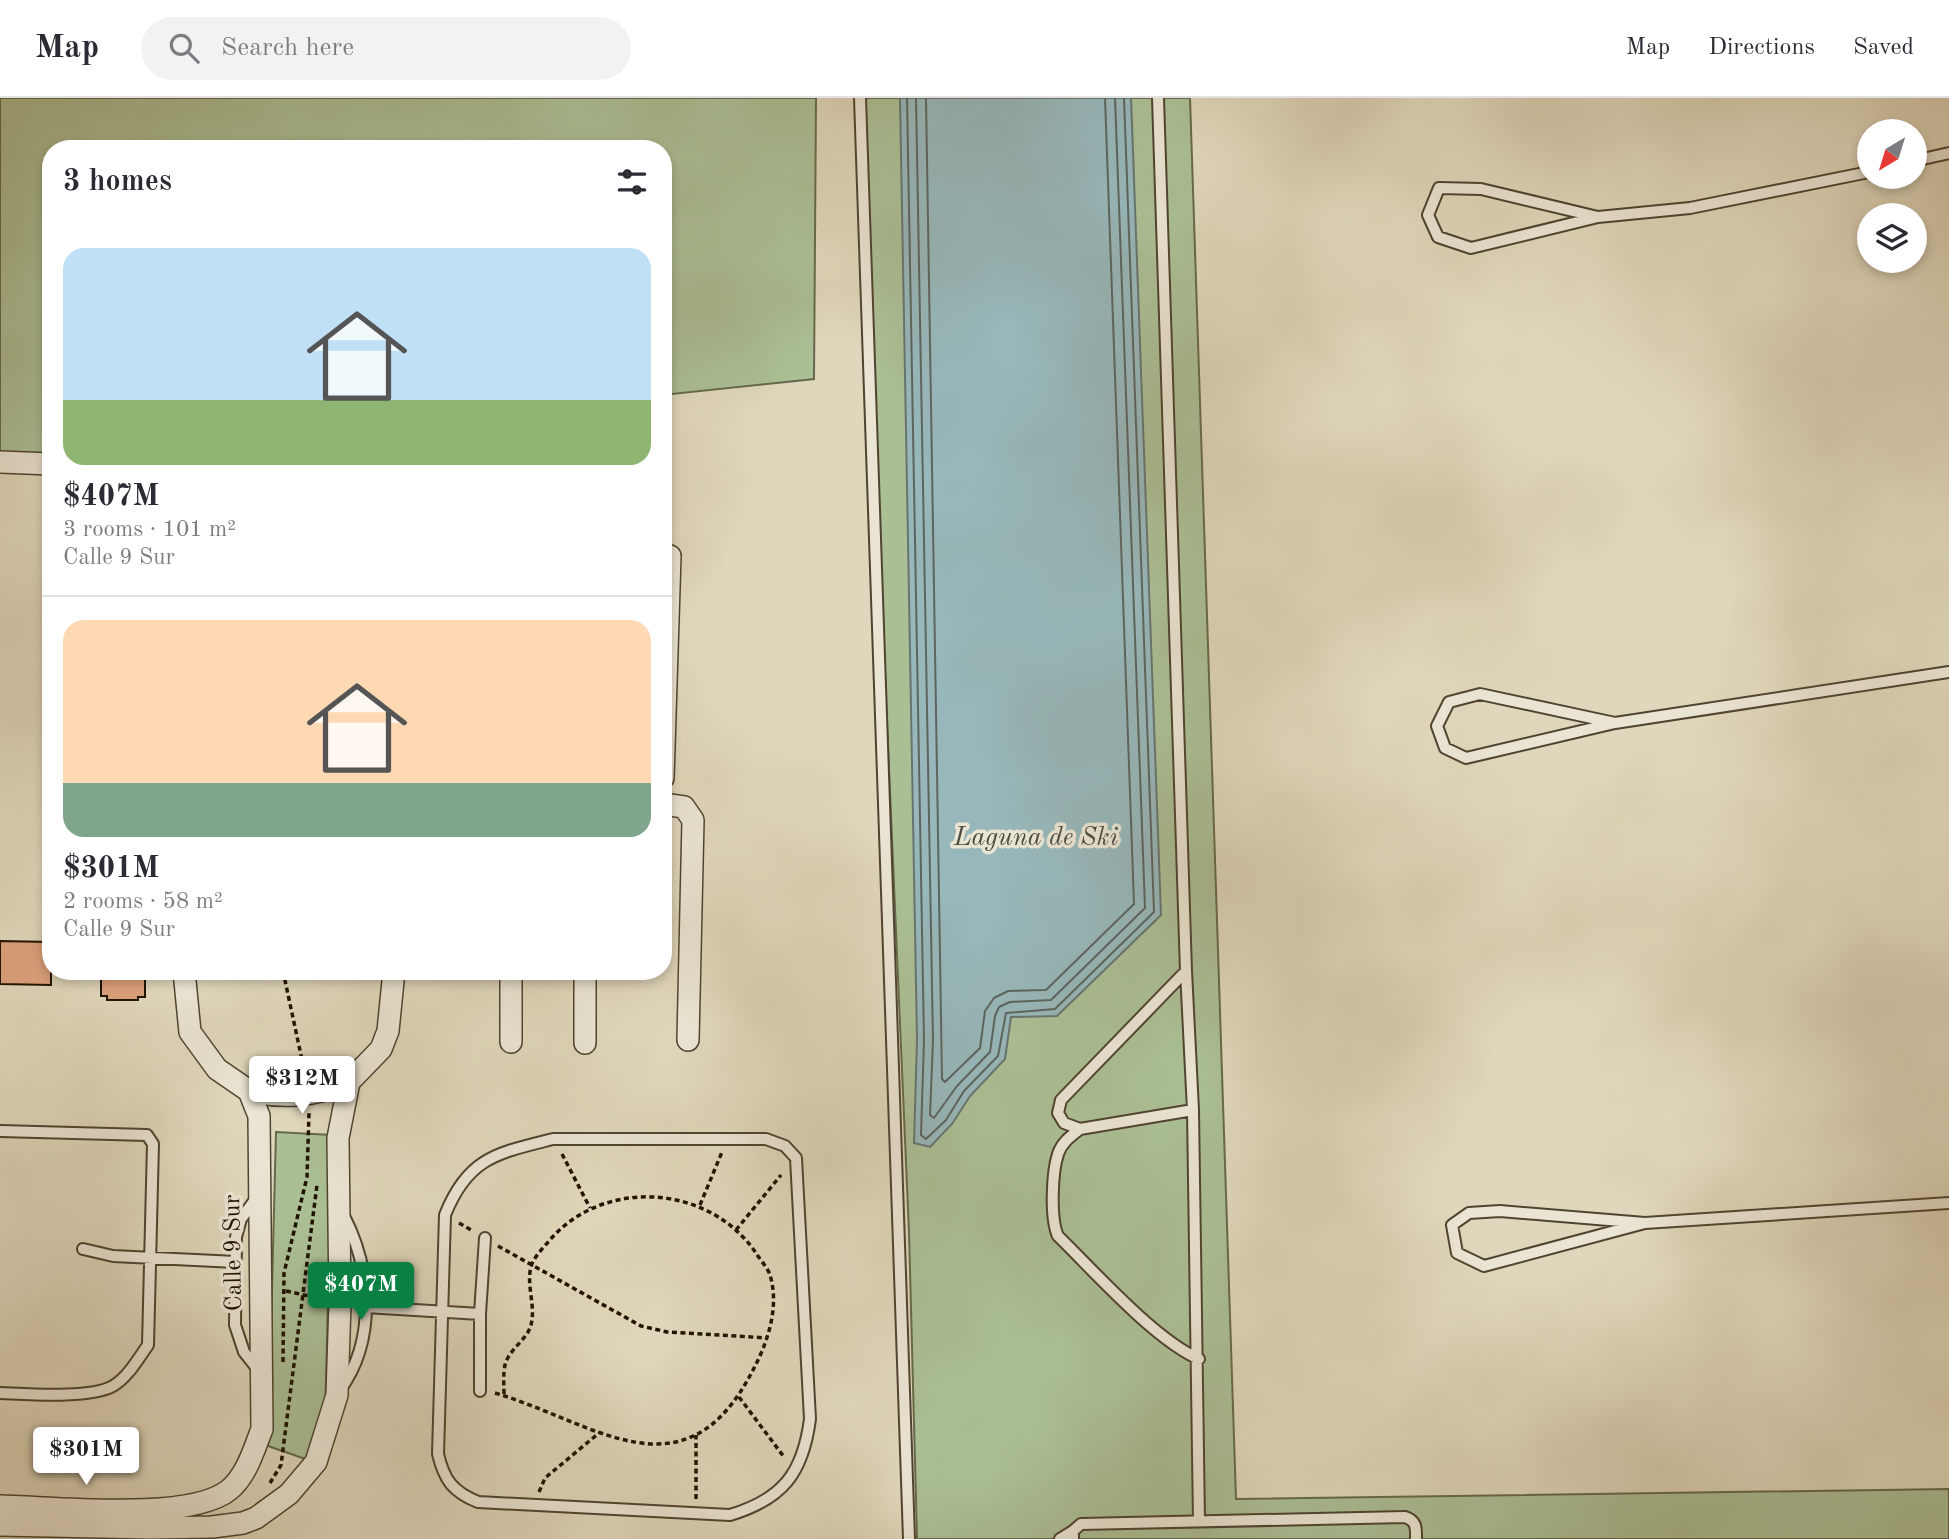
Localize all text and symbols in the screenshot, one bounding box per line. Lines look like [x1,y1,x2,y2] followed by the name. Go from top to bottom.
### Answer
[141,17,631,80] search box
[165,29,203,67] icon: search
[35,32,99,65] text: Map
[221,35,354,61] text: Search here
[1626,36,1670,60] text: Map
[1708,36,1815,60] text: Directions
[1853,36,1914,60] text: Saved
[1857,119,1927,189] north arrow
[1857,119,1927,273] map controls
[613,163,651,201] icon: filters
[63,167,172,197] text: 3 homes
[1857,203,1927,273] button: layers
[294,293,420,419] icon: home
[63,482,159,512] text: $407M
[63,518,236,541] text: 3 rooms · 101 m²
[63,546,175,569] text: Calle 9 Sur
[294,665,420,791] icon: home
[953,825,1118,851] water label: Laguna de Ski
[63,854,159,884] text: $301M
[63,890,223,913] text: 2 rooms · 58 m²
[63,918,175,941] text: Calle 9 Sur
[253,1056,351,1116] pin: $312M
[265,1067,339,1090] text: $312M
[221,1194,247,1312] street label: Calle 9 Sur
[312,1262,410,1322] pin: $407M
[324,1273,398,1296] text: $407M
[37,1428,135,1487] pin: $301M
[49,1438,123,1461] text: $301M

